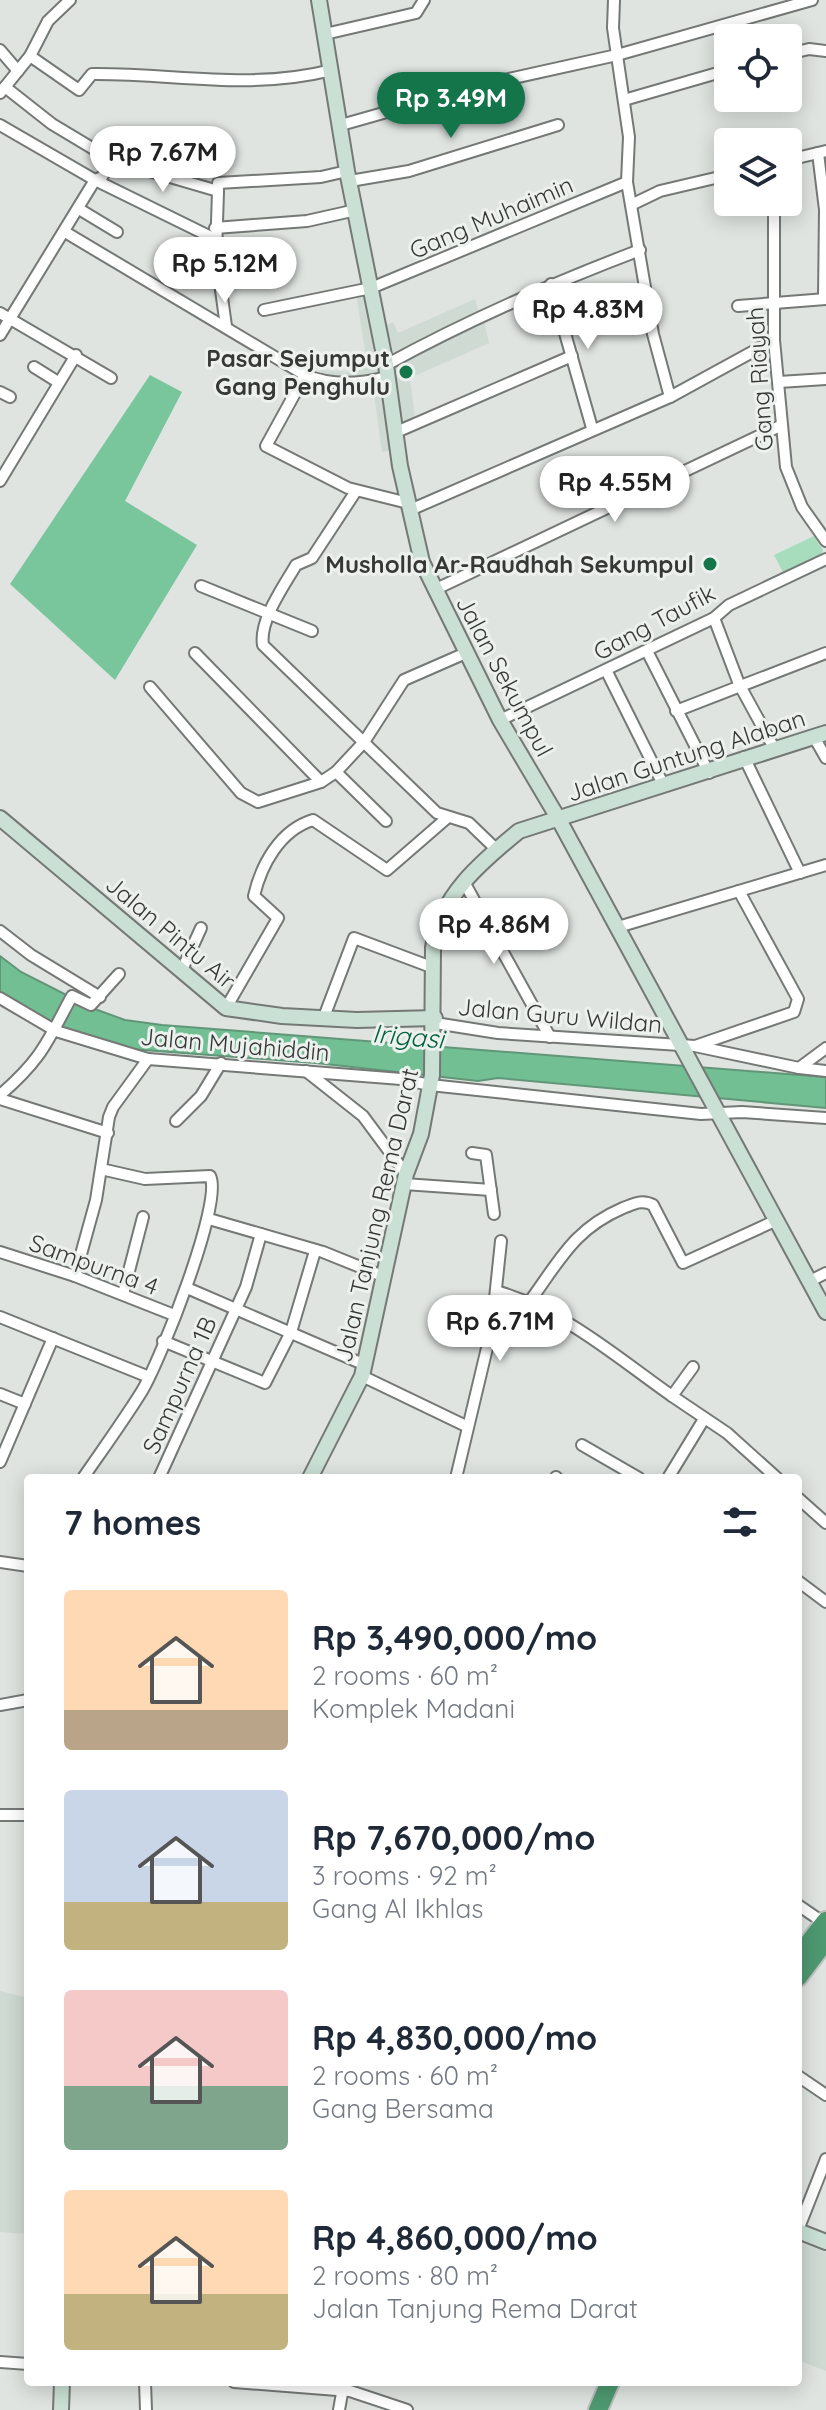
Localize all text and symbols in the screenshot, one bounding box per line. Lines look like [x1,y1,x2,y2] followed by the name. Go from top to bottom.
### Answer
[714,24,802,216] map controls
[714,24,802,112] button: locate
[368,72,534,140] pin: Rp 3.49M
[395,81,507,114] text: Rp 3.49M
[80,126,246,194] pin: Rp 7.67M
[714,128,802,216] button: layers
[108,135,218,168] text: Rp 7.67M
[405,169,577,265] street label: Gang Muhaimin
[142,237,308,305] pin: Rp 5.12M
[172,246,278,279] text: Rp 5.12M
[505,283,671,351] pin: Rp 4.83M
[532,292,644,325] text: Rp 4.83M
[739,306,779,452] street label: Gang Riayah
[206,343,390,401] place label: Pasar Sejumput Gang Penghulu
[397,363,415,381] marker: Pasar Sejumput Gang Penghulu
[532,456,698,524] pin: Rp 4.55M
[558,465,672,498] text: Rp 4.55M
[325,549,694,579] place label: Musholla Ar-Raudhah Sekumpul
[701,555,719,573] marker: Musholla Ar-Raudhah Sekumpul
[588,577,720,667] street label: Gang Taufik
[450,590,560,762] street label: Jalan Sekumpul
[563,702,809,808] street label: Jalan Guntung Alaban
[100,869,242,995] street label: Jalan Pintu Air
[411,898,577,966] pin: Rp 4.86M
[437,907,551,940] text: Rp 4.86M
[457,991,663,1039] street label: Jalan Guru Wildan
[371,1016,449,1056] water label: Irigasi
[139,1021,331,1067] street label: Jalan Mujahiddin
[328,1065,424,1365] street label: Jalan Tanjung Rema Darat
[25,1227,163,1301] street label: Sampurna 4
[417,1295,583,1363] pin: Rp 6.71M
[445,1304,555,1337] text: Rp 6.71M
[135,1312,223,1458] street label: Sampurna 1B
[718,1500,762,1544] icon: filters
[64,1501,201,1544] text: 7 homes
[312,1616,597,1659] text: Rp 3,490,000/mo
[128,1622,224,1718] icon: home
[312,1659,498,1692] text: 2 rooms · 60 m²
[312,1692,515,1725] text: Komplek Madani
[312,1816,595,1859] text: Rp 7,670,000/mo
[128,1822,224,1918] icon: home
[312,1859,497,1892] text: 3 rooms · 92 m²
[312,1892,483,1925] text: Gang Al Ikhlas
[312,2016,597,2059] text: Rp 4,830,000/mo
[128,2022,224,2118] icon: home
[312,2059,498,2092] text: 2 rooms · 60 m²
[312,2092,494,2125] text: Gang Bersama
[312,2216,598,2259] text: Rp 4,860,000/mo
[128,2222,224,2318] icon: home
[312,2259,498,2292] text: 2 rooms · 80 m²
[312,2292,638,2325] text: Jalan Tanjung Rema Darat

